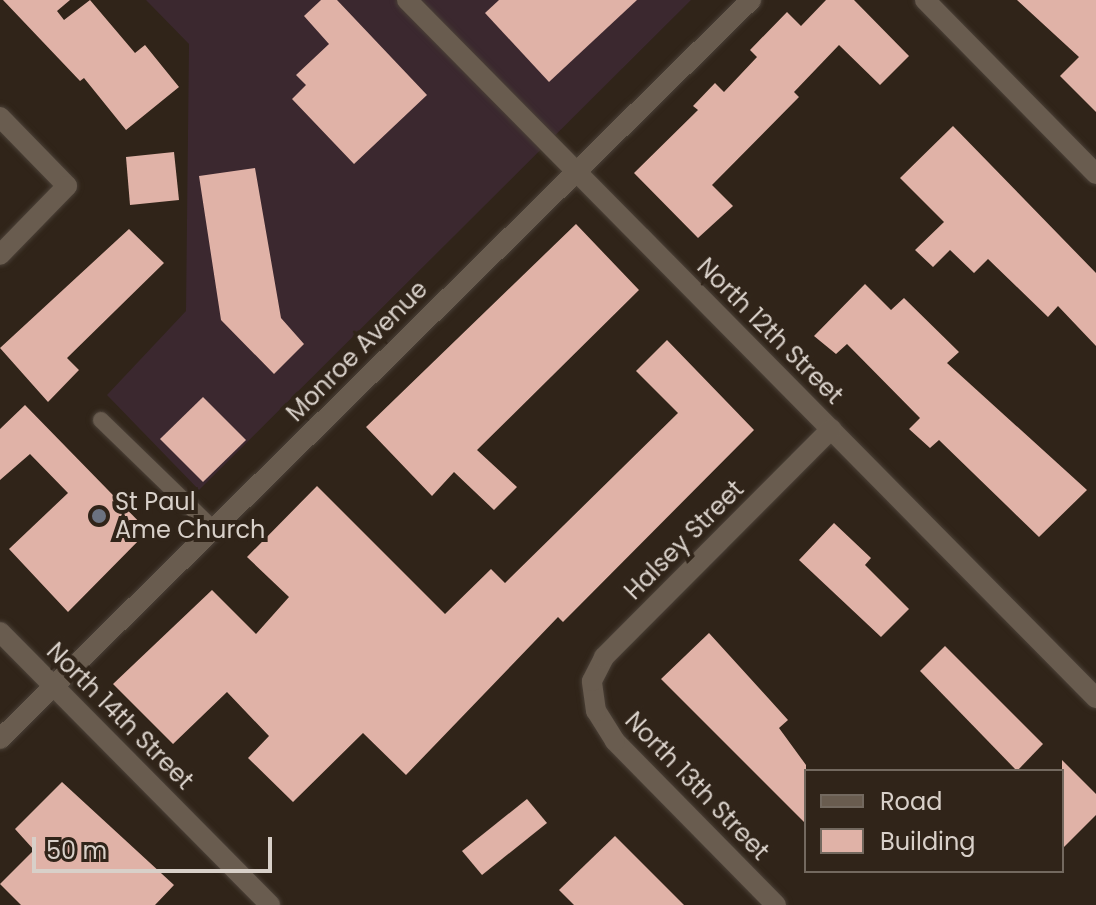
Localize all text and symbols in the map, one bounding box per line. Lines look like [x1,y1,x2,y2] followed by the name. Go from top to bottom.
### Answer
[691,252,849,410] street label: North 12th Street
[281,275,433,427] street label: Monroe Avenue
[619,475,749,605] street label: Halsey Street
[115,488,265,544] place label: St Paul Ame Church
[90,507,108,525] marker: St Paul Ame Church
[41,637,199,795] street label: North 14th Street
[619,706,775,866] street label: North 13th Street
[804,769,1064,873] legend
[880,785,942,818] text: Road
[36,821,276,871] scale bar
[880,825,976,858] text: Building
[46,834,107,867] text: 50 m

